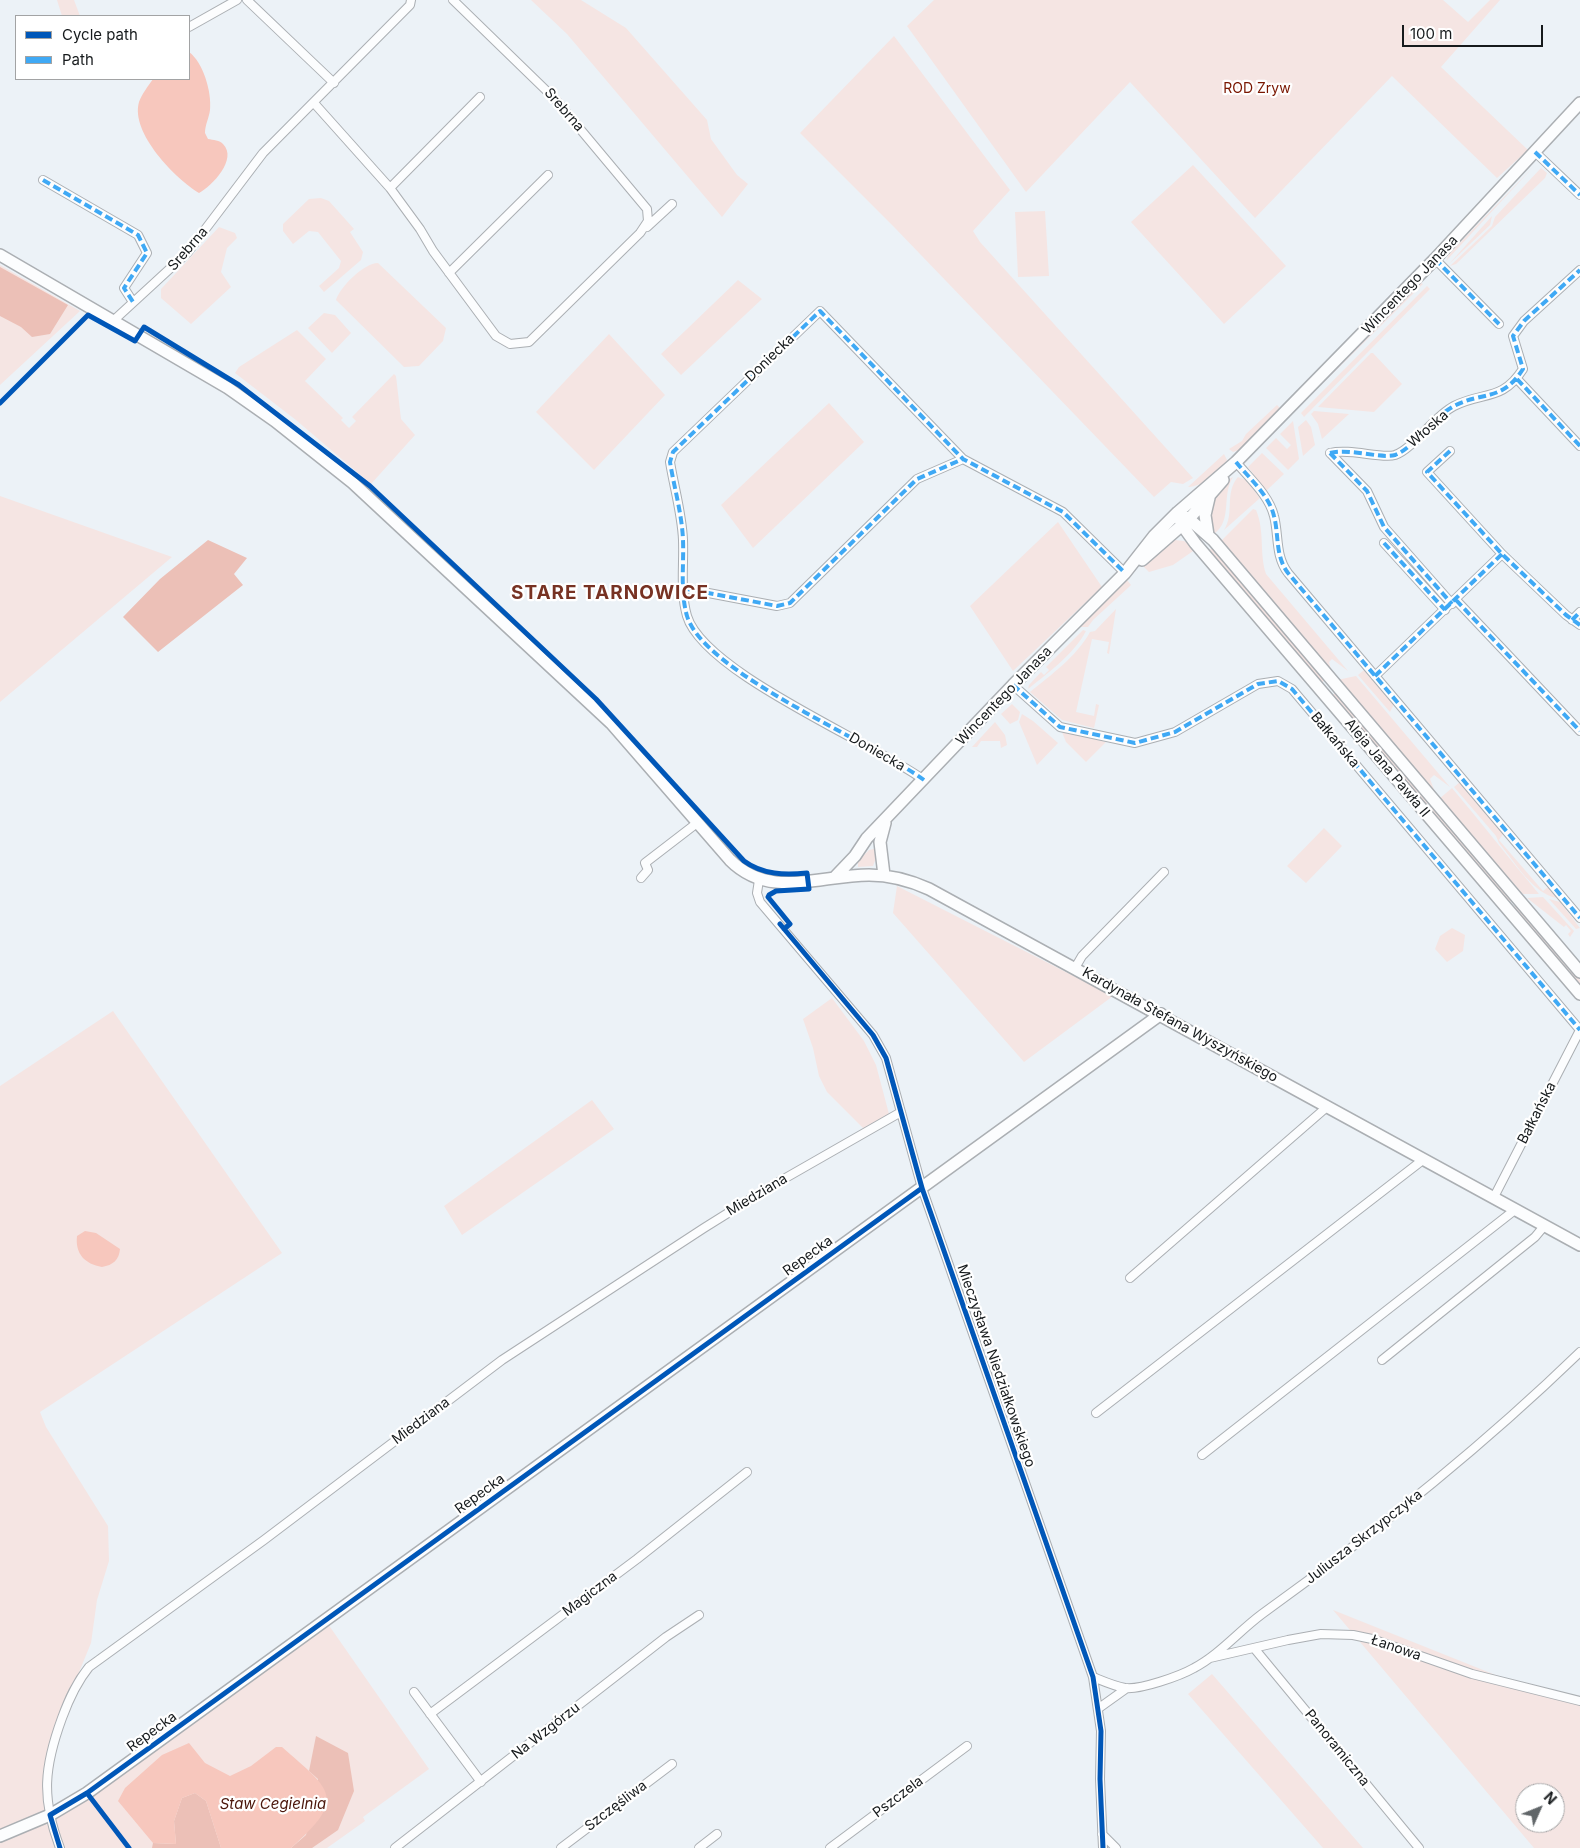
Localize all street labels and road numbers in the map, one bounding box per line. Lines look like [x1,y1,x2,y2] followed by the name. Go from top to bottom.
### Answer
[540,85,588,135] street label: Srebrna
[164,224,212,274] street label: Srebrna
[1359,232,1461,338] street label: Wincentego Janasa
[742,330,798,386] street label: Doniecka
[1404,407,1452,451] street label: Włoska
[953,643,1055,749] street label: Wincentego Janasa
[1307,709,1363,771] street label: Bałkańska
[1341,715,1433,821] street label: Aleja Jana Pawła II
[846,729,908,775] street label: Doniecka
[1079,964,1281,1086] street label: Kardynała Stefana Wyszyńskiego
[1514,1079,1560,1147] street label: Bałkańska
[724,1170,790,1220] street label: Miedziana
[780,1232,836,1280] street label: Repecka
[953,1263,1039,1469] street label: Mieczysława Niedziałkowskiego
[389,1394,453,1448] street label: Miedziana
[452,1470,508,1518] street label: Repecka
[1302,1486,1426,1588] street label: Juliusza Skrzypczyka
[559,1568,621,1620] street label: Magiczna
[1369,1632,1423,1664] street label: Łanowa
[509,1699,583,1763] street label: Na Wzgórzu
[1301,1706,1373,1790] street label: Panoramiczna
[124,1708,180,1756] street label: Repecka
[870,1773,926,1821] street label: Pszczela
[582,1777,650,1835] street label: Szczęśliwa

